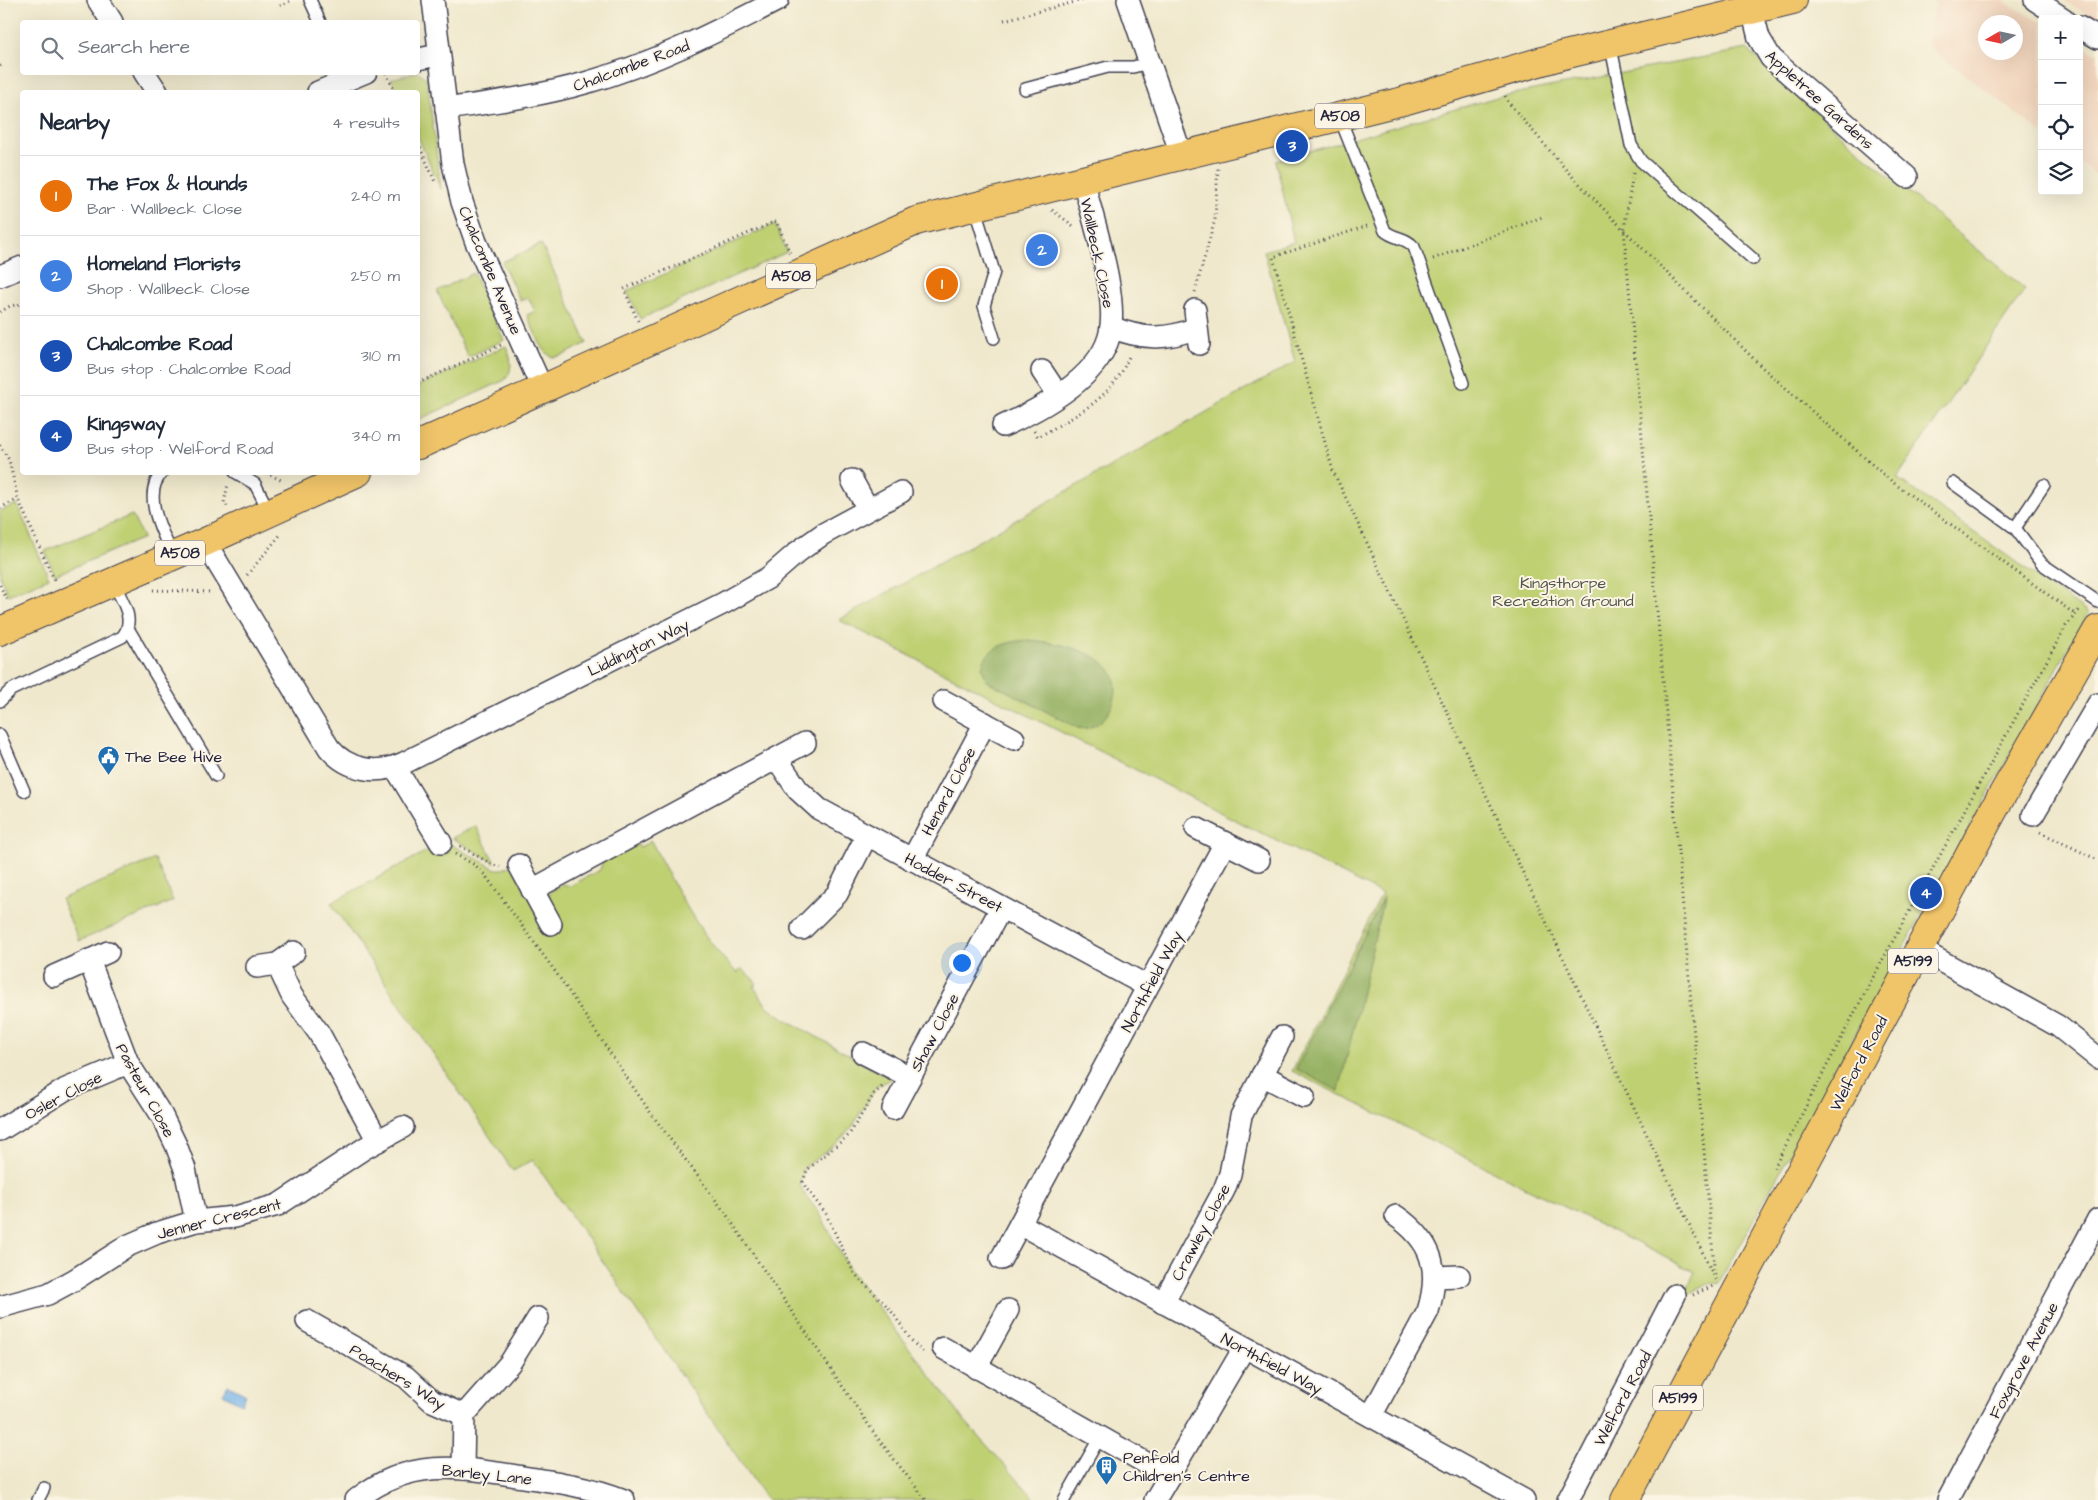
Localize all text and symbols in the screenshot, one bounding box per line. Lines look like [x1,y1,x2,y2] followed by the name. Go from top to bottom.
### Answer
[1978,15,2023,60] north arrow
[2038,15,2083,195] map controls
[2038,15,2083,60] button: +
[20,20,420,75] search box
[38,34,66,62] icon: search
[78,34,190,61] text: Search here
[570,35,693,97] street label: Chalcombe Road
[1760,45,1878,154] street label: Appletree Gardens
[2038,60,2083,105] button: −
[1315,104,1365,128] road number: A508
[2038,105,2083,150] button: locate
[40,108,110,137] text: Nearby
[332,112,400,134] text: 4 results
[1276,127,1308,165] pin: 3
[2038,150,2083,195] button: layers
[87,171,247,198] text: The Fox & Hounds
[55,185,57,207] text: 1
[351,185,400,207] text: 240 m
[1075,196,1119,310] street label: Wallbeck Close
[87,198,242,220] text: Bar · Wallbeck Close
[453,203,527,338] street label: Chalcombe Avenue
[1026,231,1058,269] pin: 2
[87,251,241,278] text: Homeland Florists
[766,264,816,288] road number: A508
[51,265,61,287] text: 2
[351,265,400,287] text: 250 m
[926,265,958,303] pin: 1
[87,278,250,300] text: Shop · Wallbeck Close
[87,331,232,358] text: Chalcombe Road
[52,345,60,367] text: 3
[361,345,400,367] text: 310 m
[87,358,291,380] text: Bus stop · Chalcombe Road
[87,411,166,438] text: Kingsway
[51,425,61,447] text: 4
[352,425,400,447] text: 340 m
[87,438,273,460] text: Bus stop · Welford Road
[155,540,205,566] road number: A508
[1492,572,1634,612] park label: Kingsthorpe Recreation Ground
[584,614,694,683] street label: Liddington Way
[916,743,982,840] street label: Henard Close
[97,744,121,775] public building icon: The Bee Hive
[125,746,222,768] place label: The Bee Hive
[901,848,1007,918] street label: Hodder Street
[1910,874,1942,912] pin: 4
[1116,927,1189,1037] street label: Northfield Way
[1888,948,1938,974] road number: A5199
[949,950,975,976] your location
[905,989,965,1075] street label: Shaw Close
[1825,1012,1893,1115] street label: Welford Road
[110,1040,180,1142] street label: Pasteur Close
[21,1066,106,1125] street label: Osler Close
[1166,1180,1237,1285] street label: Crawley Close
[155,1193,284,1245] street label: Jenner Crescent
[1984,1298,2065,1423] street label: Foxgrove Avenue
[1216,1328,1326,1401] street label: Northfield Way
[345,1339,450,1416] street label: Poachers Way
[1589,1347,1657,1450] street label: Welford Road
[1653,1386,1703,1410] road number: A5199
[1123,1447,1250,1487] place label: Penfold Children's Centre
[1095,1454,1119,1485] building icon: Penfold Children's Centre
[441,1459,533,1492] street label: Barley Lane

